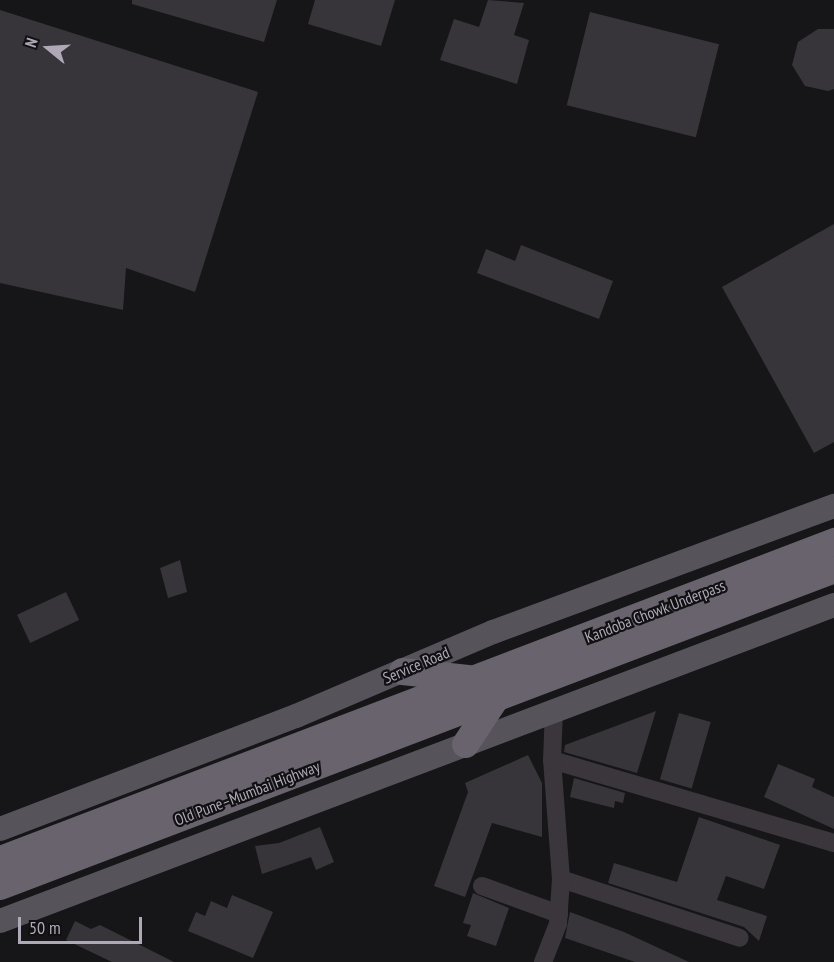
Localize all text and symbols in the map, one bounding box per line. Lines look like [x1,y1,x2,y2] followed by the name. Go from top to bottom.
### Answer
[18,18,78,78] north arrow
[20,35,42,50] text: N
[582,575,728,647] street label: Kandoba Chowk Underpass
[380,642,452,688] street label: Service Road
[172,756,322,830] street label: Old Pune–Mumbai Highway
[21,905,146,943] scale bar
[29,916,61,939] text: 50 m

